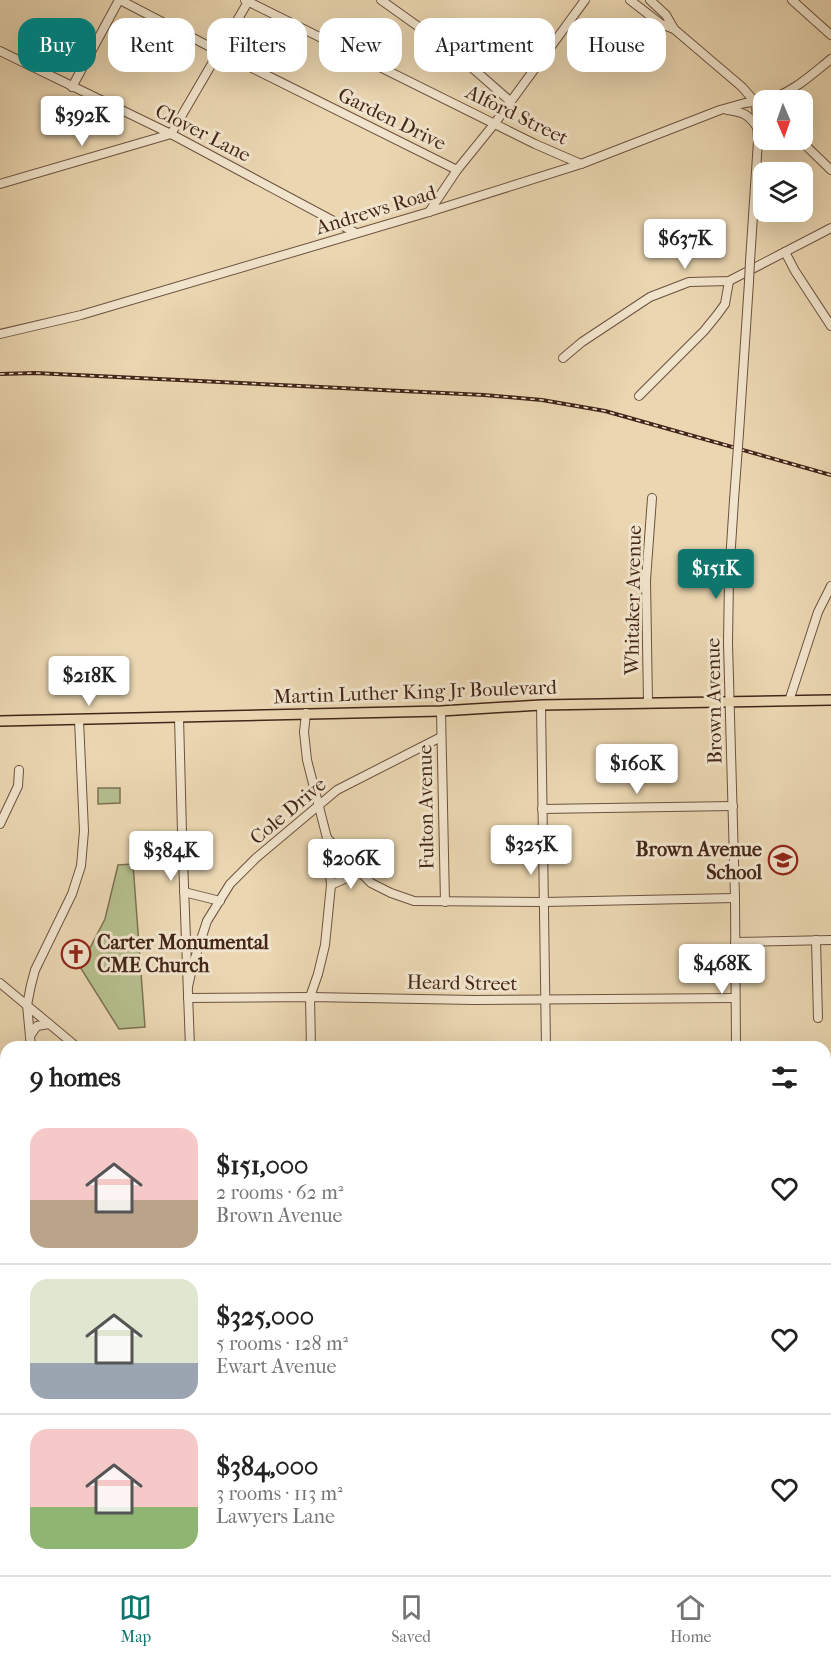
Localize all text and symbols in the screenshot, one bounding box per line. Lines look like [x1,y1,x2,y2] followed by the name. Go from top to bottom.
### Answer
[18,18,96,72] chip: Buy
[108,18,195,72] chip: Rent
[207,18,307,72] chip: Filters
[319,18,402,72] chip: New
[414,18,555,72] chip: Apartment
[567,18,666,72] chip: House
[461,80,572,150] street label: Alford Street
[334,83,450,155] street label: Garden Drive
[753,90,813,150] north arrow
[753,90,813,222] map controls
[40,96,124,147] pin: $392K
[152,99,255,167] street label: Clover Lane
[55,104,109,127] text: $392K
[753,162,813,222] button: layers
[312,180,440,240] street label: Andrews Road
[643,219,727,270] pin: $637K
[658,227,712,250] text: $637K
[620,525,646,676] street label: Whitaker Avenue
[674,549,758,600] pin: $151K
[692,557,740,580] text: $151K
[701,637,727,764] street label: Brown Avenue
[47,656,131,707] pin: $218K
[62,664,116,687] text: $218K
[273,676,558,708] street label: Martin Luther King Jr Boulevard
[413,744,439,870] street label: Fulton Avenue
[595,744,679,795] pin: $160K
[610,752,664,775] text: $160K
[245,773,331,849] street label: Cole Drive
[489,825,573,876] pin: $325K
[129,831,213,882] pin: $384K
[505,833,557,856] text: $325K
[636,838,762,884] place label: Brown Avenue School
[143,839,199,862] text: $384K
[309,839,393,890] pin: $206K
[767,844,799,876] school or university icon: Brown Avenue School
[322,847,380,870] text: $206K
[97,931,269,977] place label: Carter Monumental CME Church
[60,938,92,970] church icon: Carter Monumental CME Church
[680,944,764,995] pin: $468K
[693,952,751,975] text: $468K
[406,971,518,995] street label: Heard Street
[768,1061,801,1094] icon: filters
[30,1062,121,1093] text: 9 homes
[216,1150,308,1181] text: $151,000
[78,1152,150,1224] icon: home
[768,1172,801,1205] icon: heart
[216,1181,343,1204] text: 2 rooms · 62 m²
[216,1204,342,1227] text: Brown Avenue
[216,1301,314,1332] text: $325,000
[78,1303,150,1375] icon: home
[768,1323,801,1356] icon: heart
[216,1332,348,1355] text: 5 rooms · 128 m²
[216,1355,336,1378] text: Ewart Avenue
[216,1451,318,1482] text: $384,000
[78,1453,150,1525] icon: home
[768,1473,801,1506] icon: heart
[216,1482,343,1505] text: 3 rooms · 113 m²
[216,1505,335,1528] text: Lawyers Lane
[119,1591,152,1646] tab: Map
[391,1591,431,1646] tab: Saved
[670,1591,712,1646] tab: Home

